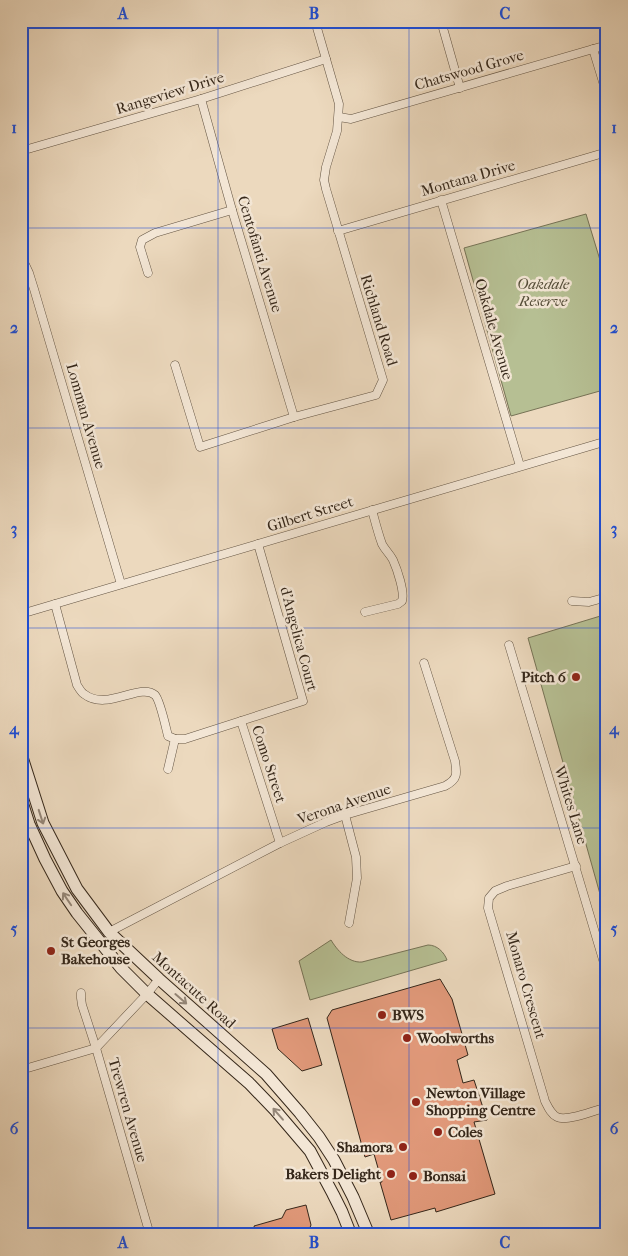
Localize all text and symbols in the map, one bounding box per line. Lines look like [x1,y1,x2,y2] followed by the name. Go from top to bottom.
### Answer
[117,4,129,23] text: A
[309,4,319,23] text: B
[500,4,511,23] text: C
[412,46,526,94] street label: Chatswood Grove
[114,68,227,118] street label: Rangeview Drive
[11,118,17,137] text: 1
[611,118,617,137] text: 1
[419,156,518,200] street label: Montana Drive
[234,194,286,315] street label: Centofanti Avenue
[357,272,402,369] street label: Richland Road
[517,275,570,310] park label: Oakdale Reserve
[471,276,517,382] street label: Oakdale Avenue
[10,318,18,337] text: 2
[610,318,618,337] text: 2
[62,361,110,471] street label: Lomman Avenue
[265,492,356,536] street label: Gilbert Street
[11,519,17,539] text: 3
[611,519,617,539] text: 3
[276,585,322,694] street label: d'Angelica Court
[521,668,567,686] place label: Pitch 6
[570,671,582,683] marker: Pitch 6
[8,719,20,739] text: 4
[608,719,620,739] text: 4
[248,723,290,806] street label: Como Street
[550,763,592,847] street label: Whites Lane
[294,779,394,829] street label: Verona Avenue
[37,809,46,824] one-way arrow
[62,892,73,906] one-way arrow
[11,919,18,938] text: 5
[611,919,618,938] text: 5
[502,929,550,1041] street label: Monaro Crescent
[61,933,131,968] place label: St Georges Bakehouse
[45,945,57,957] marker: St Georges Bakehouse
[148,948,240,1033] street label: Montacute Road
[174,993,187,1004] one-way arrow
[392,1006,424,1024] place label: BWS
[376,1009,388,1021] marker: BWS
[416,1029,494,1047] place label: Woolworths
[401,1032,413,1044] marker: Woolworths
[104,1056,152,1165] street label: Trewren Avenue
[426,1084,536,1119] place label: Newton Village Shopping Centre
[410,1096,422,1108] marker: Newton Village Shopping Centre
[273,1108,284,1121] one-way arrow
[10,1119,19,1138] text: 6
[610,1119,619,1138] text: 6
[448,1123,483,1141] place label: Coles
[432,1126,444,1138] marker: Coles
[337,1138,394,1156] place label: Shamora
[397,1141,409,1153] marker: Shamora
[285,1165,382,1183] place label: Bakers Delight
[423,1167,466,1185] place label: Bonsai
[385,1168,397,1180] marker: Bakers Delight
[407,1170,419,1182] marker: Bonsai
[117,1233,129,1252] text: A
[309,1233,319,1252] text: B
[500,1233,511,1252] text: C

